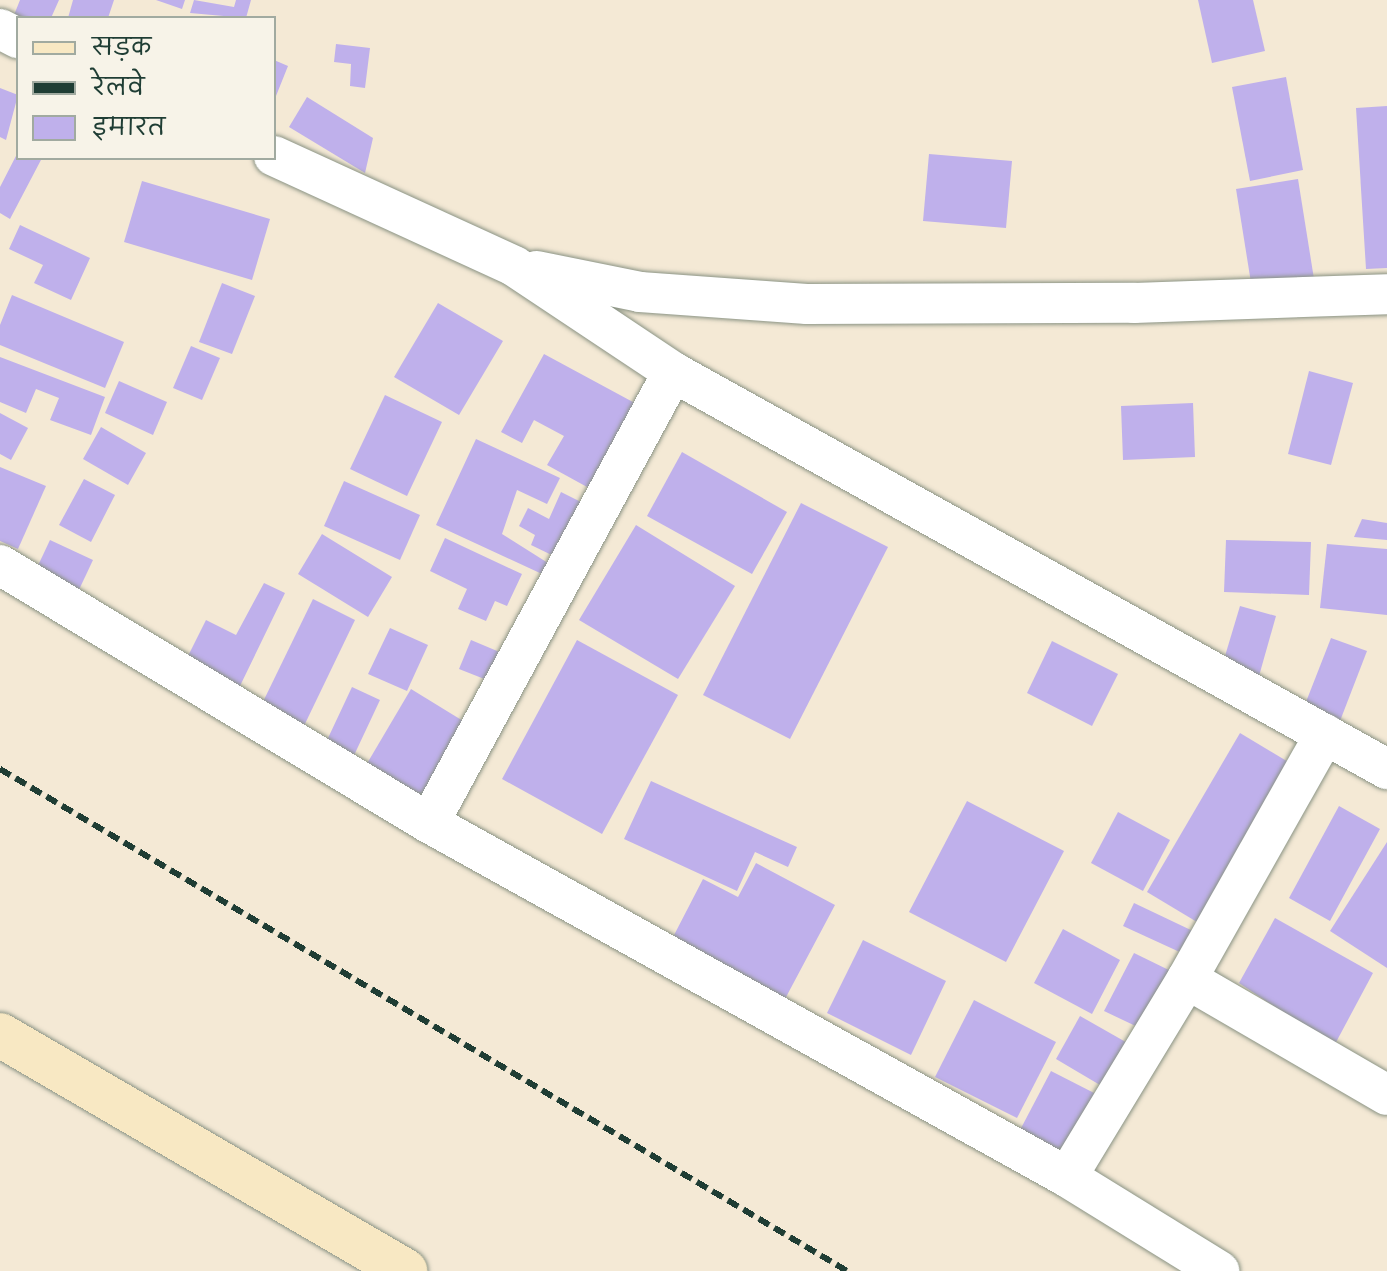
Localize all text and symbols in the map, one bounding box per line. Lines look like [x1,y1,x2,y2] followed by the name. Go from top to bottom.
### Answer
[16,16,276,160] legend
[92,31,151,65] text: सड़क
[92,71,145,105] text: रेलवे
[92,111,165,145] text: इमारत

